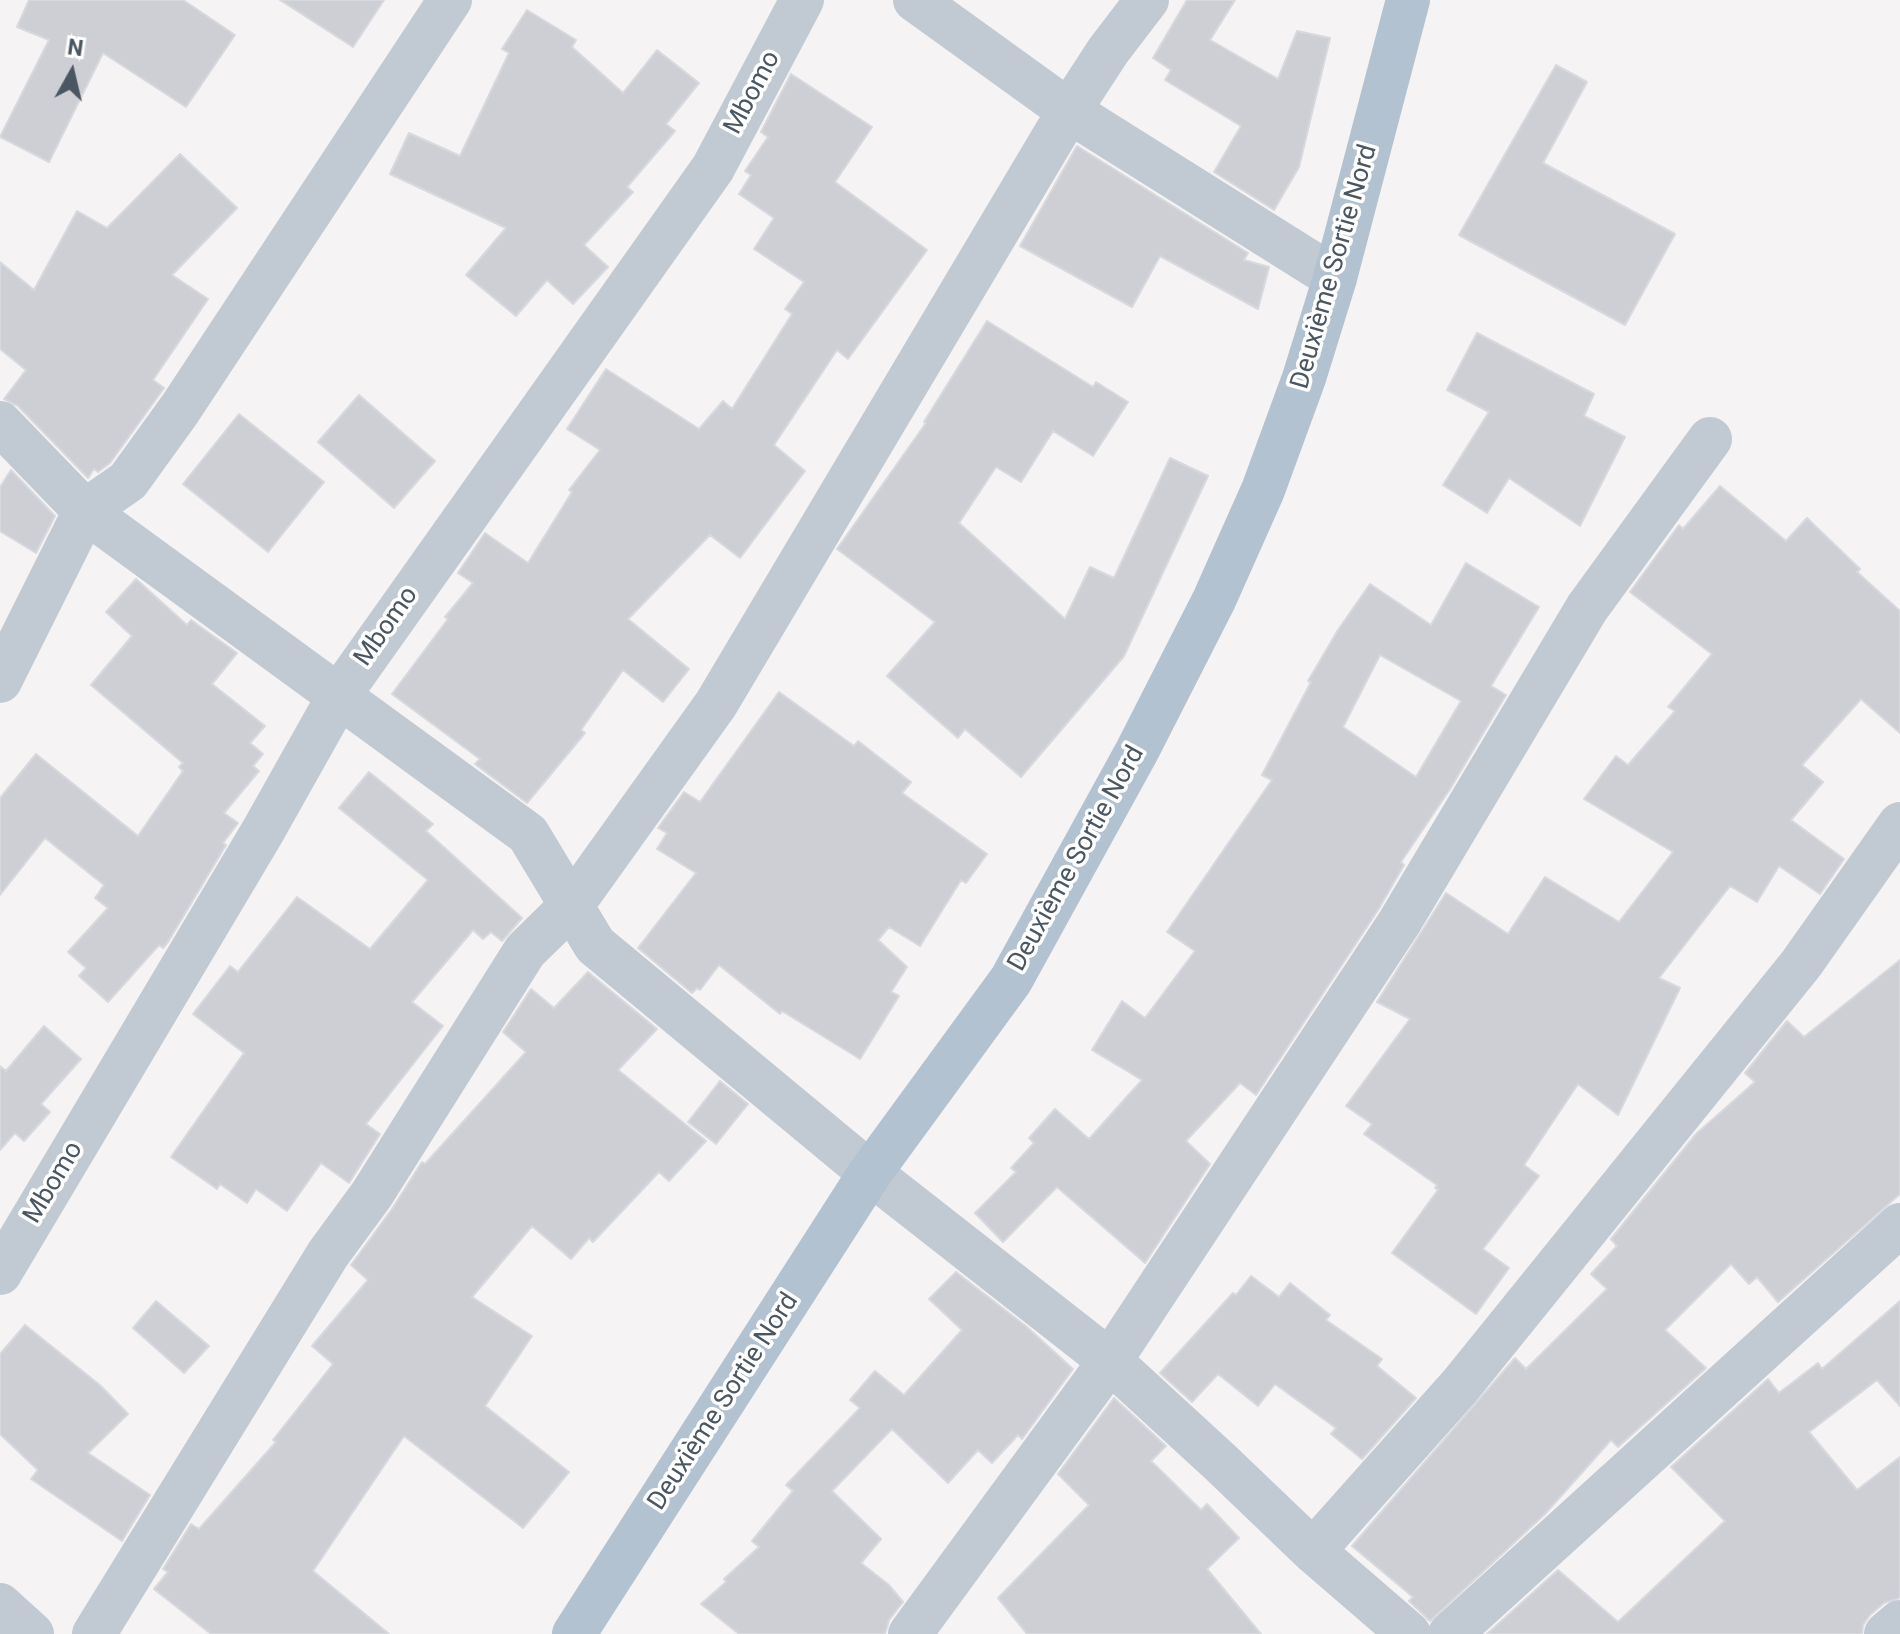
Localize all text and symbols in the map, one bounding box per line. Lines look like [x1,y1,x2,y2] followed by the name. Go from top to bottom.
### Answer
[32,32,112,112] north arrow
[66,34,85,61] text: N
[718,46,788,140] street label: Mbomo
[1285,141,1385,393] street label: Deuxième Sortie Nord
[348,581,426,673] street label: Mbomo
[1002,741,1152,977] street label: Deuxième Sortie Nord
[18,1136,90,1230] street label: Mbomo
[642,1288,806,1516] street label: Deuxième Sortie Nord

